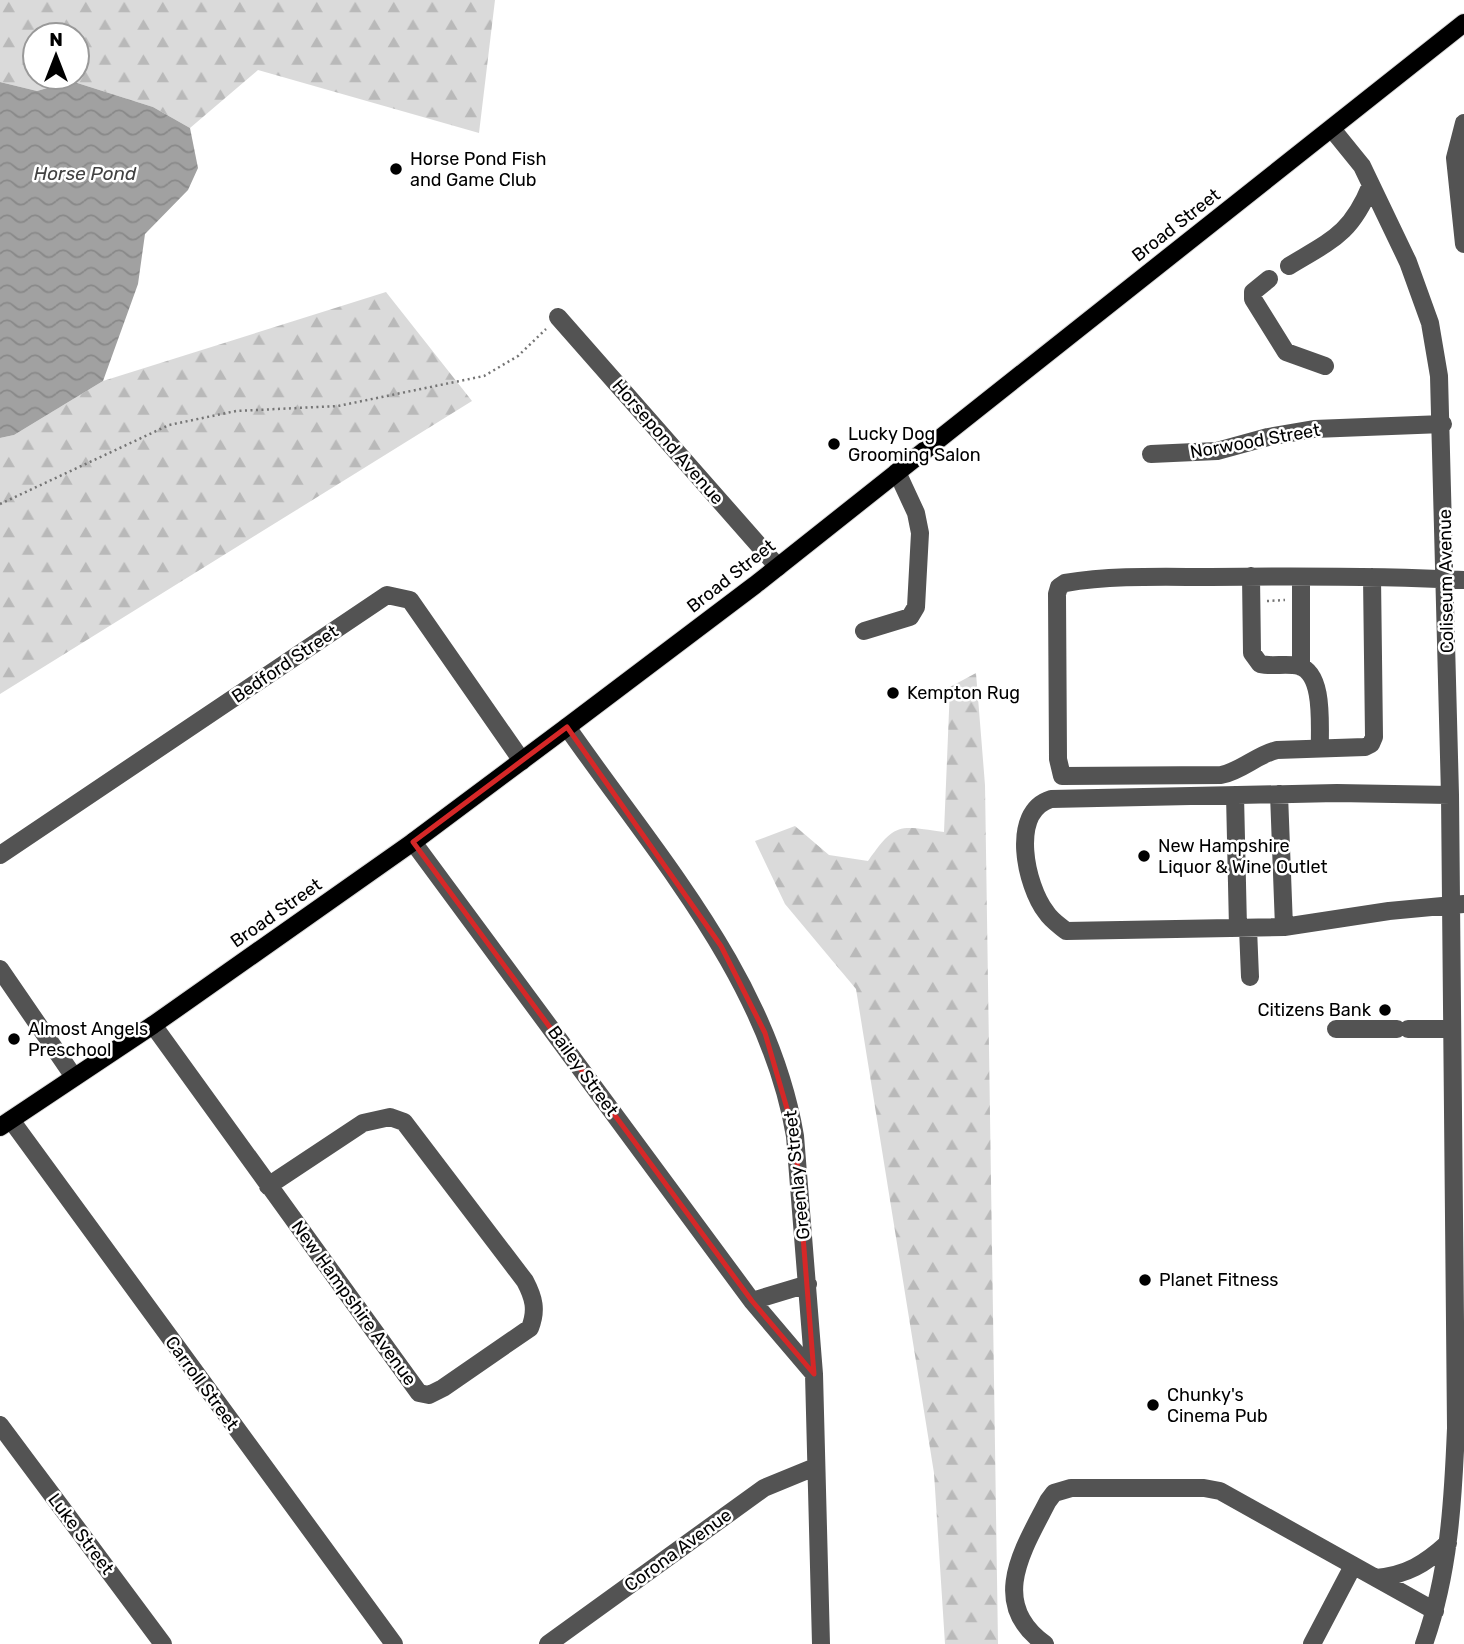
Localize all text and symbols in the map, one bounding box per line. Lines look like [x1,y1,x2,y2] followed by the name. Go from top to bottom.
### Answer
[21,21,91,91] north arrow
[49,28,63,51] text: N
[410,148,547,191] place label: Horse Pond Fish and Game Club
[388,161,404,177] marker: Horse Pond Fish and Game Club
[34,162,137,185] water label: Horse Pond
[1127,184,1225,266] street label: Broad Street
[608,375,728,509] street label: Horsepond Avenue
[1188,419,1322,463] street label: Norwood Street
[848,423,981,466] place label: Lucky Dog Grooming Salon
[826,436,842,452] marker: Lucky Dog Grooming Salon
[1434,509,1458,653] street label: Coliseum Avenue
[682,535,780,617] street label: Broad Street
[228,620,342,708] street label: Bedford Street
[907,682,1020,704] place label: Kempton Rug
[885,685,901,701] marker: Kempton Rug
[1158,835,1328,878] place label: New Hampshire Liquor & Wine Outlet
[1136,848,1152,864] marker: New Hampshire Liquor & Wine Outlet
[226,874,326,952] street label: Broad Street
[1257,999,1372,1021] place label: Citizens Bank
[1377,1002,1393,1018] marker: Citizens Bank
[28,1018,148,1061] place label: Almost Angels Preschool
[543,1022,623,1120] street label: Bailey Street
[6,1031,22,1047] marker: Almost Angels Preschool
[779,1109,815,1241] street label: Greenlay Street
[287,1216,421,1390] street label: New Hampshire Avenue
[1159,1269,1279,1291] place label: Planet Fitness
[1137,1272,1153,1288] marker: Planet Fitness
[160,1332,244,1434] street label: Carroll Street
[1167,1384,1268,1427] place label: Chunky's Cinema Pub
[1145,1397,1161,1413] marker: Chunky's Cinema Pub
[43,1489,119,1579] street label: Luke Street
[620,1504,736,1596] street label: Corona Avenue

